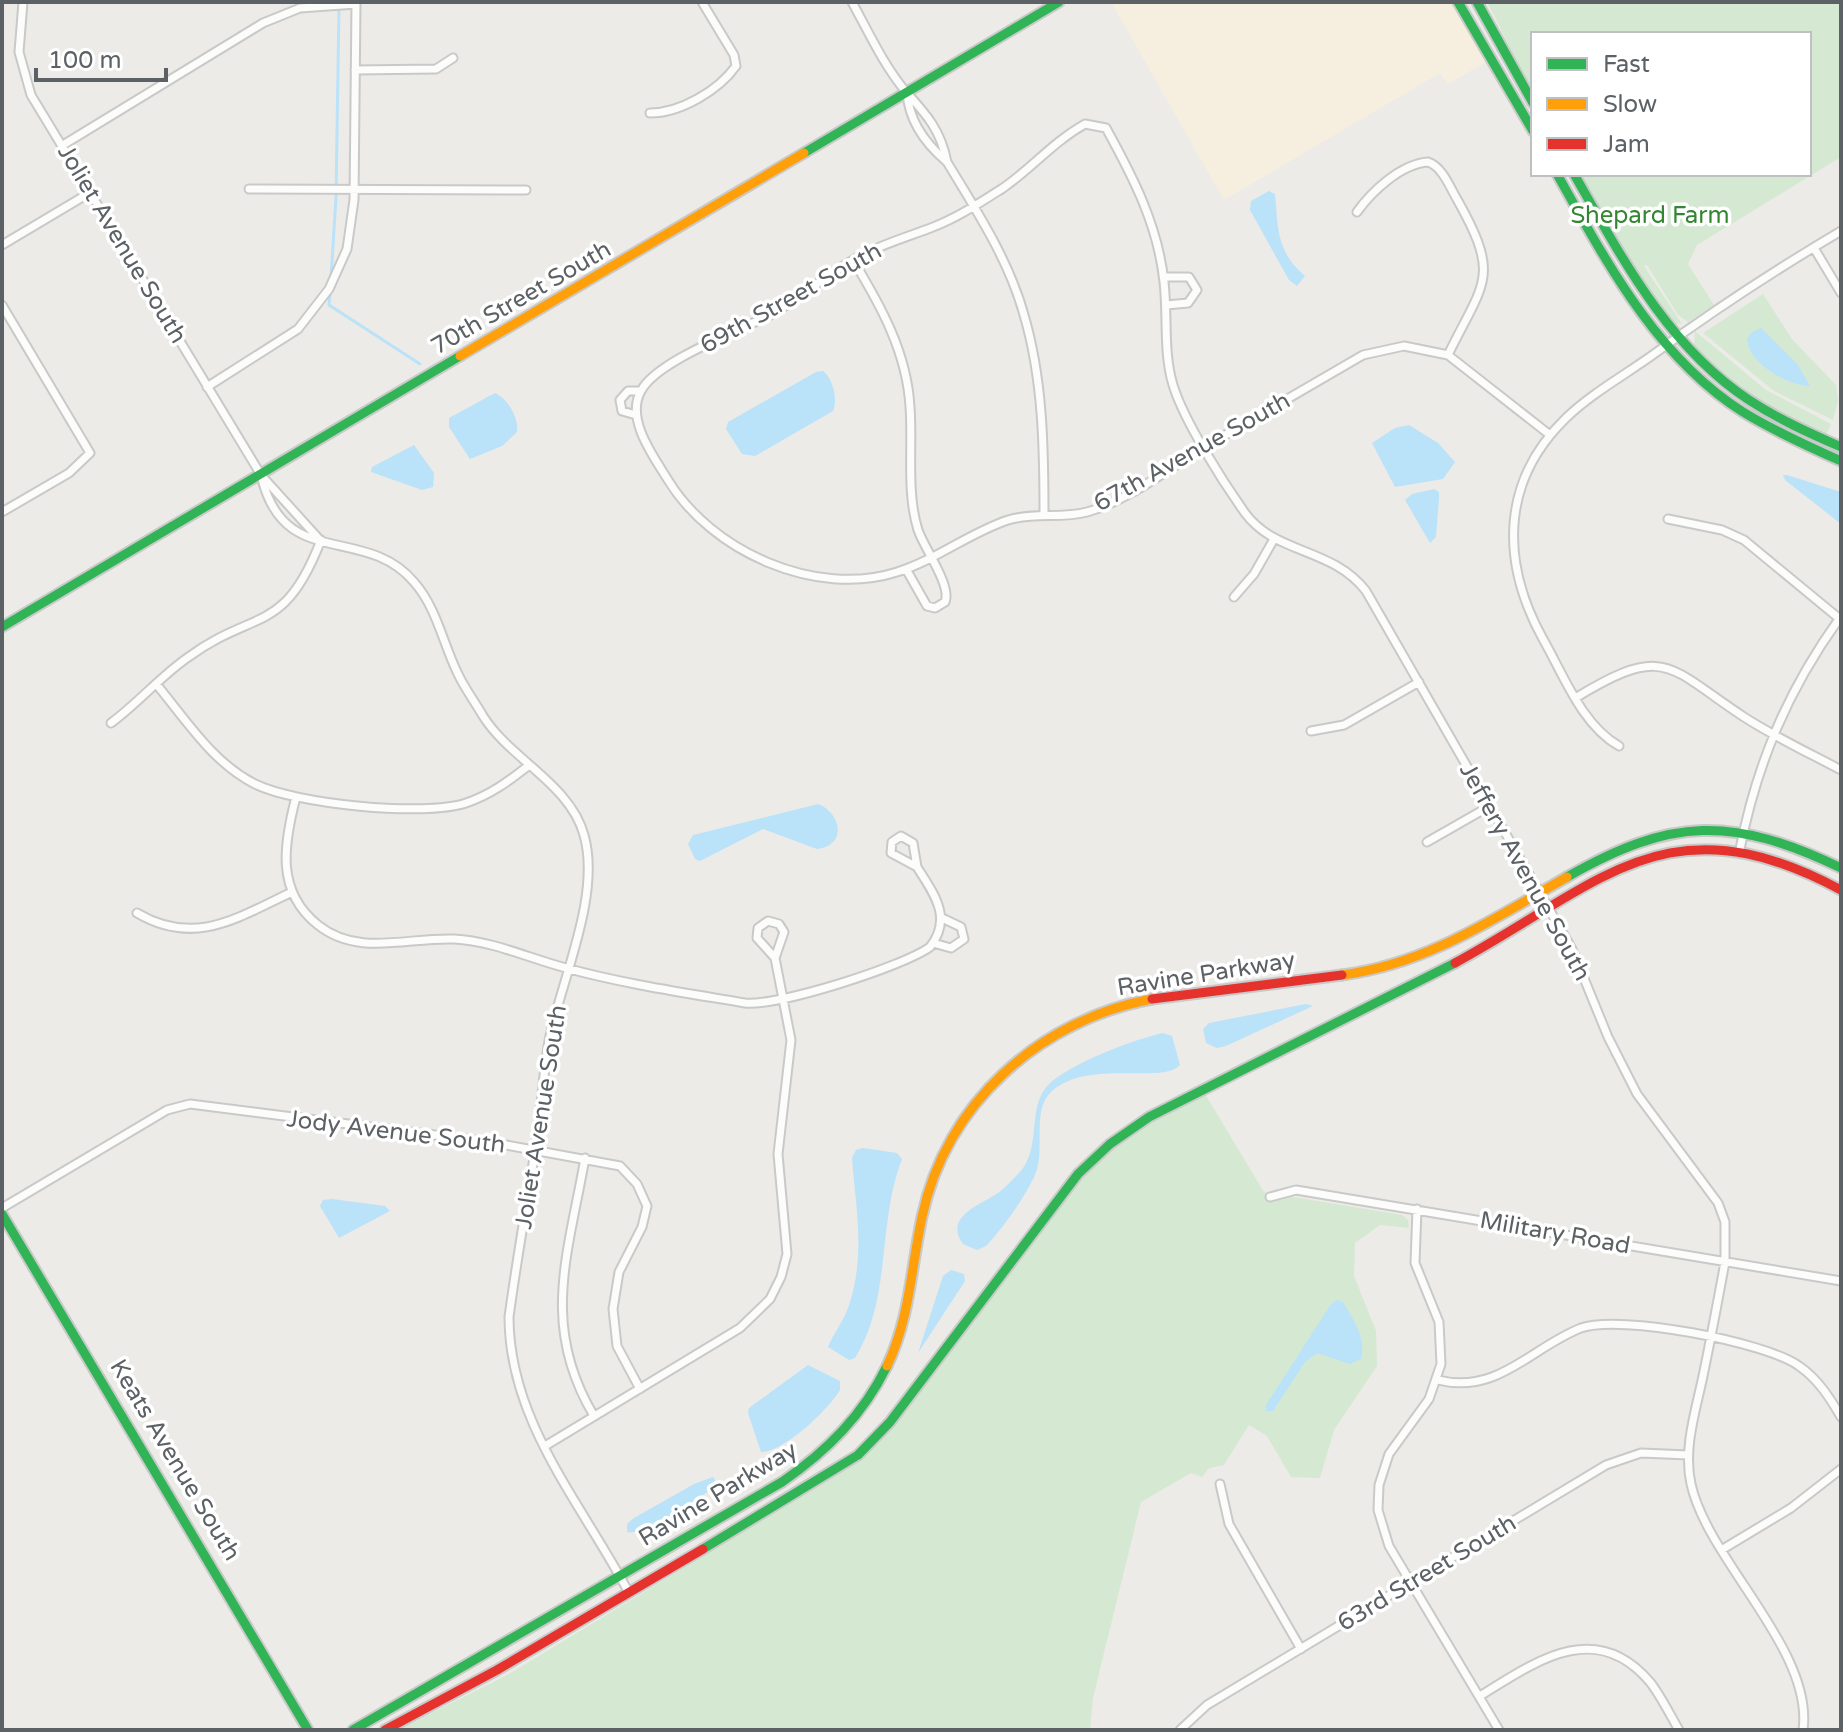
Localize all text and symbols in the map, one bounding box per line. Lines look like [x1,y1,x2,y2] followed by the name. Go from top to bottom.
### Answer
[36,32,166,82] scale bar
[1531,32,1811,176] legend
[48,46,122,75] text: 100 m
[1603,50,1650,79] text: Fast
[1603,90,1657,119] text: Slow
[1603,130,1650,159] text: Jam
[51,139,193,349] street label: Joliet Avenue South
[1570,201,1730,230] park label: Shepard Farm
[426,235,616,361] street label: 70th Street South
[695,236,887,360] street label: 69th Street South
[1089,386,1295,518] street label: 67th Avenue South
[1453,758,1597,986] street label: Jeffery Avenue South
[1115,946,1297,1002] street label: Ravine Parkway
[509,1003,573,1231] street label: Joliet Avenue South
[285,1104,507,1160] street label: Jody Avenue South
[1478,1206,1632,1260] street label: Military Road
[103,1354,247,1566] street label: Keats Avenue South
[633,1435,803,1553] street label: Ravine Parkway
[1333,1508,1521,1638] street label: 63rd Street South

